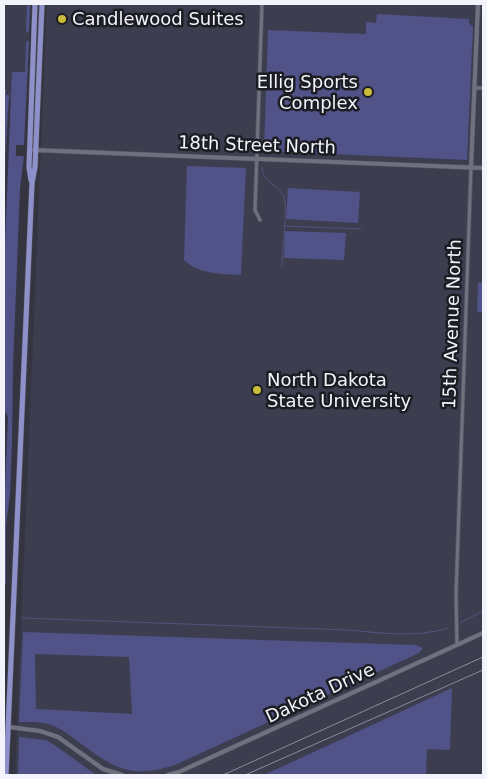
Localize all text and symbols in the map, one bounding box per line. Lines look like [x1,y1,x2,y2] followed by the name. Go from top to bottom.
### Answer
[72,8,244,29] place label: Candlewood Suites
[56,13,68,25] marker: Candlewood Suites
[257,71,358,113] place label: Ellig Sports Complex
[362,86,374,98] marker: Ellig Sports Complex
[178,131,336,158] street label: 18th Street North
[438,239,465,409] street label: 15th Avenue North
[267,369,412,411] place label: North Dakota State University
[251,384,263,396] marker: North Dakota State University
[262,658,377,727] street label: Dakota Drive

